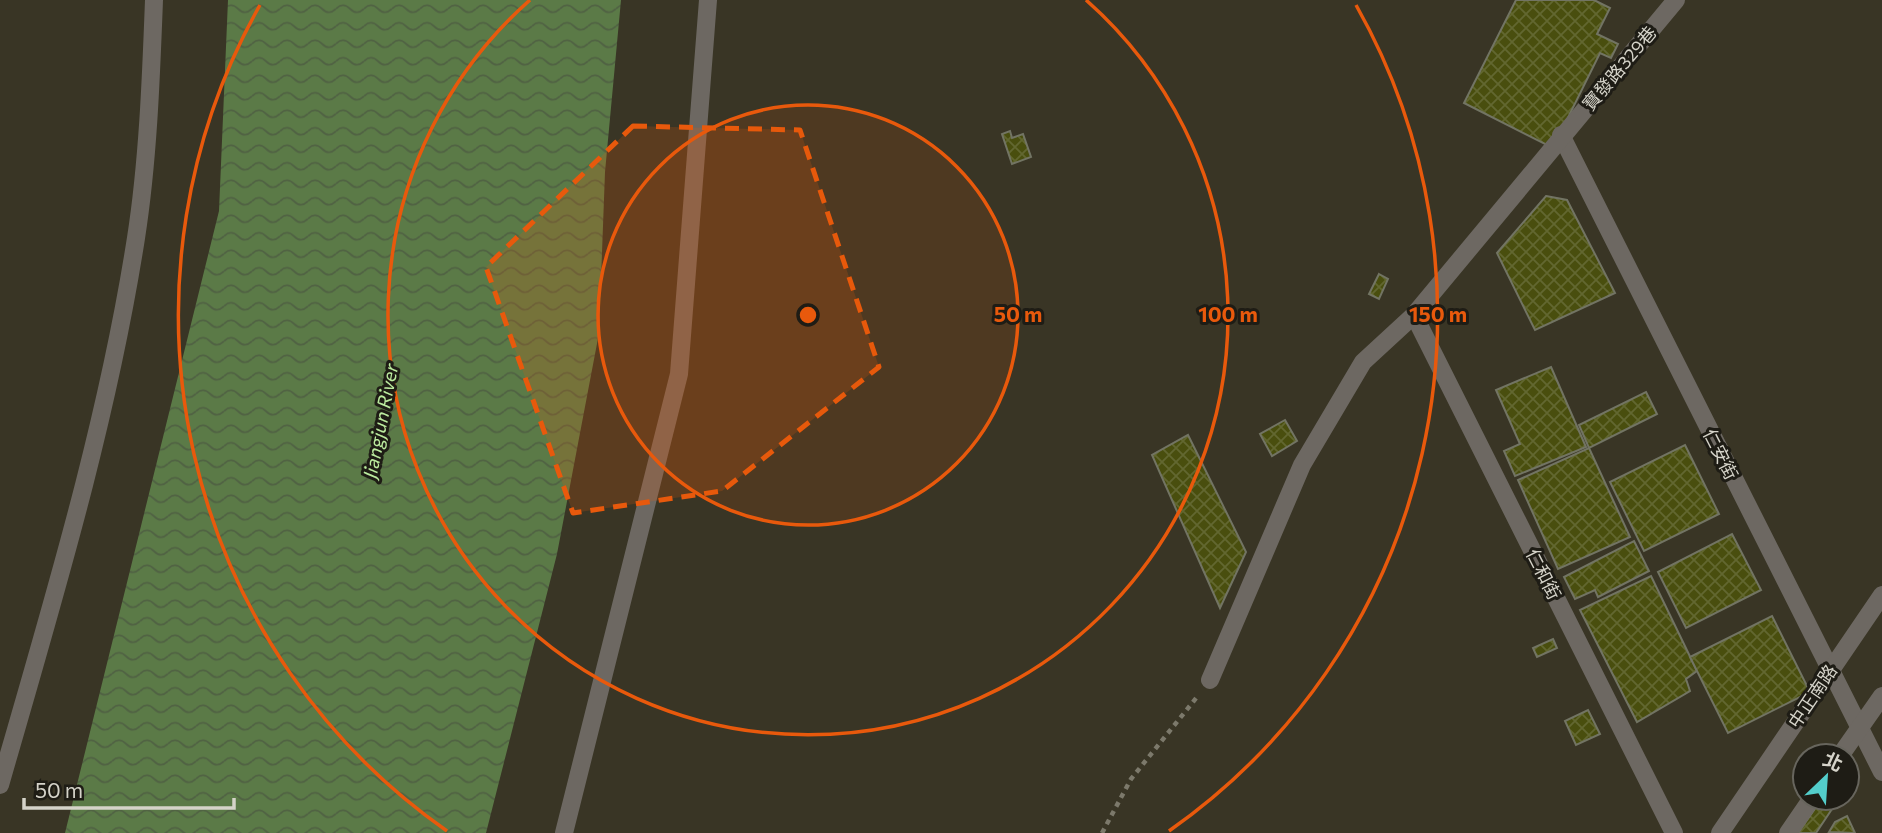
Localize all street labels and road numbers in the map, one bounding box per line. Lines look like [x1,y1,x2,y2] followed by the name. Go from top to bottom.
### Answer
[1577,21,1661,115] street label: 寶發路329巷
[1699,425,1743,483] street label: 仁安街
[1522,545,1566,603] street label: 仁和街
[1783,660,1841,732] street label: 中正南路

